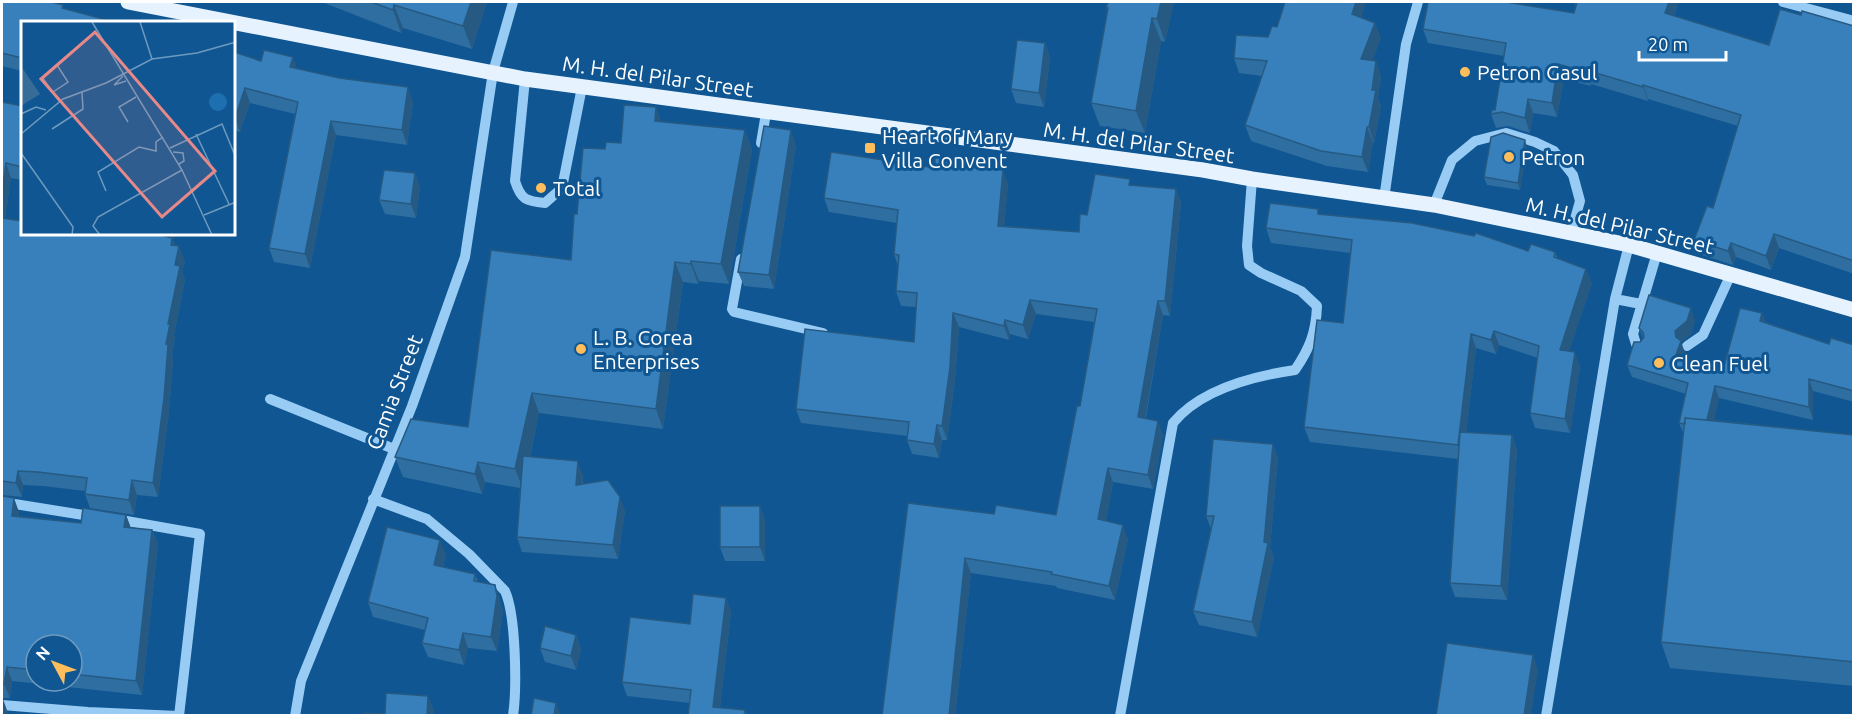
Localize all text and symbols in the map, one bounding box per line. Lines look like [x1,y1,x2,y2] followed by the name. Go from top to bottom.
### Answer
[21,21,236,236] inset map
[1639,24,1726,62] scale bar
[1648,34,1688,54] text: 20 m
[561,51,755,101] street label: M. H. del Pilar Street
[1477,60,1597,84] place label: Petron Gasul
[1458,65,1472,79] marker: Petron Gasul
[1042,117,1236,167] street label: M. H. del Pilar Street
[882,124,1013,172] place label: Heart of Mary Villa Convent
[863,141,877,155] marker: Heart of Mary Villa Convent
[1521,145,1585,169] place label: Petron
[1502,150,1516,164] marker: Petron
[553,176,600,200] place label: Total
[534,181,548,195] marker: Total
[1524,192,1716,258] street label: M. H. del Pilar Street
[593,325,700,373] place label: L. B. Corea Enterprises
[361,331,427,453] street label: Camia Street
[574,342,588,356] marker: L. B. Corea Enterprises
[1671,351,1768,375] place label: Clean Fuel
[1652,356,1666,370] marker: Clean Fuel
[24,633,84,693] north arrow
[32,643,53,664] text: N

